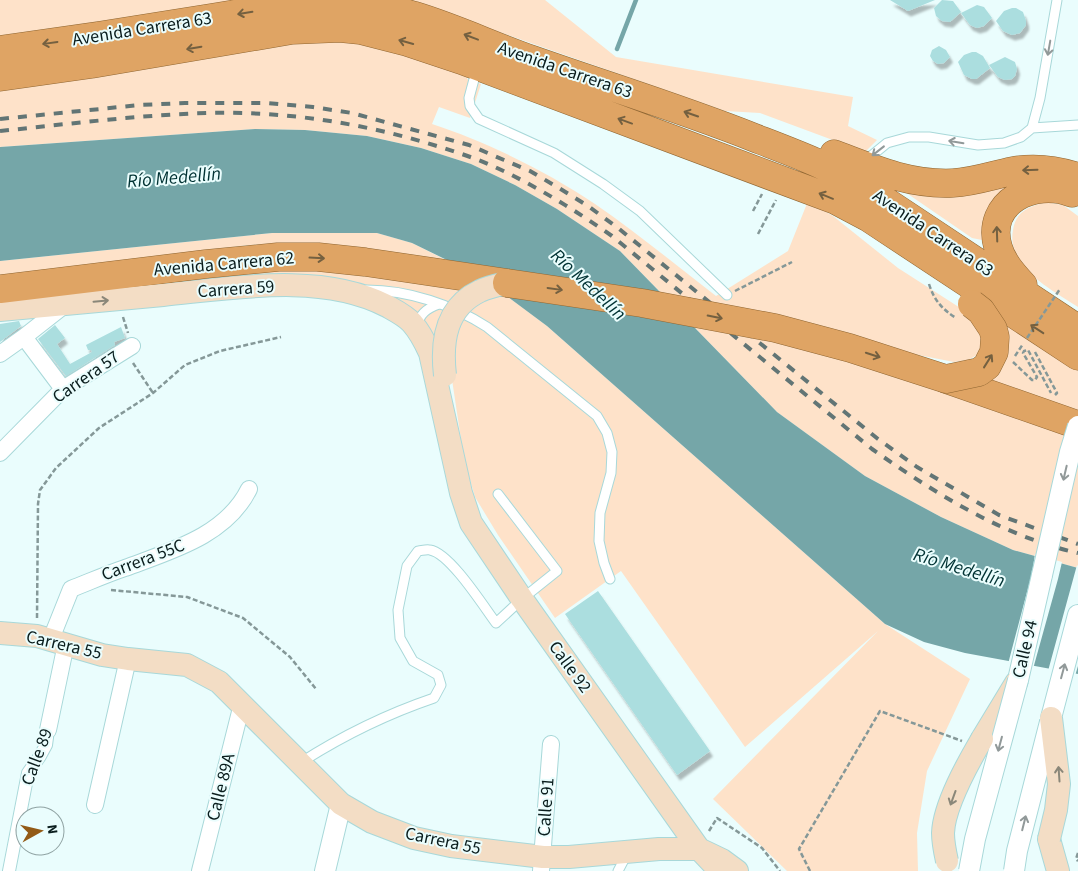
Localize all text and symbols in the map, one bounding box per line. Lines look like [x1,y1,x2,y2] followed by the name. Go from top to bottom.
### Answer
[70,6,214,52] street label: Avenida Carrera 63
[237,8,253,18] one-way arrow
[464,32,480,41] one-way arrow
[494,35,636,105] street label: Avenida Carrera 63
[399,37,415,46] one-way arrow
[42,38,58,48] one-way arrow
[1044,40,1054,56] one-way arrow
[187,43,203,53] one-way arrow
[683,109,699,118] one-way arrow
[617,116,633,125] one-way arrow
[949,136,965,146] one-way arrow
[871,145,884,156] one-way arrow
[126,160,222,196] water label: Río Medellín
[1023,165,1039,174] one-way arrow
[868,183,998,283] street label: Avenida Carrera 63
[819,191,834,201] one-way arrow
[992,226,1001,242] one-way arrow
[544,243,632,327] water label: Río Medellín
[153,245,295,283] street label: Avenida Carrera 62
[308,253,324,262] one-way arrow
[197,274,275,304] street label: Carrera 59
[547,285,563,295] one-way arrow
[93,296,109,305] one-way arrow
[707,312,723,322] one-way arrow
[1031,324,1045,334] one-way arrow
[47,345,125,409] street label: Carrera 57
[864,351,880,360] one-way arrow
[983,354,994,368] one-way arrow
[1060,464,1069,480] one-way arrow
[98,533,188,587] street label: Carrera 55C
[910,541,1008,595] water label: Río Medellín
[1006,617,1044,681] street label: Calle 94
[24,624,104,666] street label: Carrera 55
[543,636,597,698] street label: Calle 92
[1059,663,1069,679] one-way arrow
[15,725,59,789] street label: Calle 89
[995,735,1005,751] one-way arrow
[201,750,241,823] street label: Calle 89A
[1054,767,1063,783] one-way arrow
[531,777,561,837] street label: Calle 91
[948,790,957,805] one-way arrow
[15,806,65,856] north arrow
[1020,816,1029,832] one-way arrow
[403,821,483,861] street label: Carrera 55
[41,823,62,835] text: N

